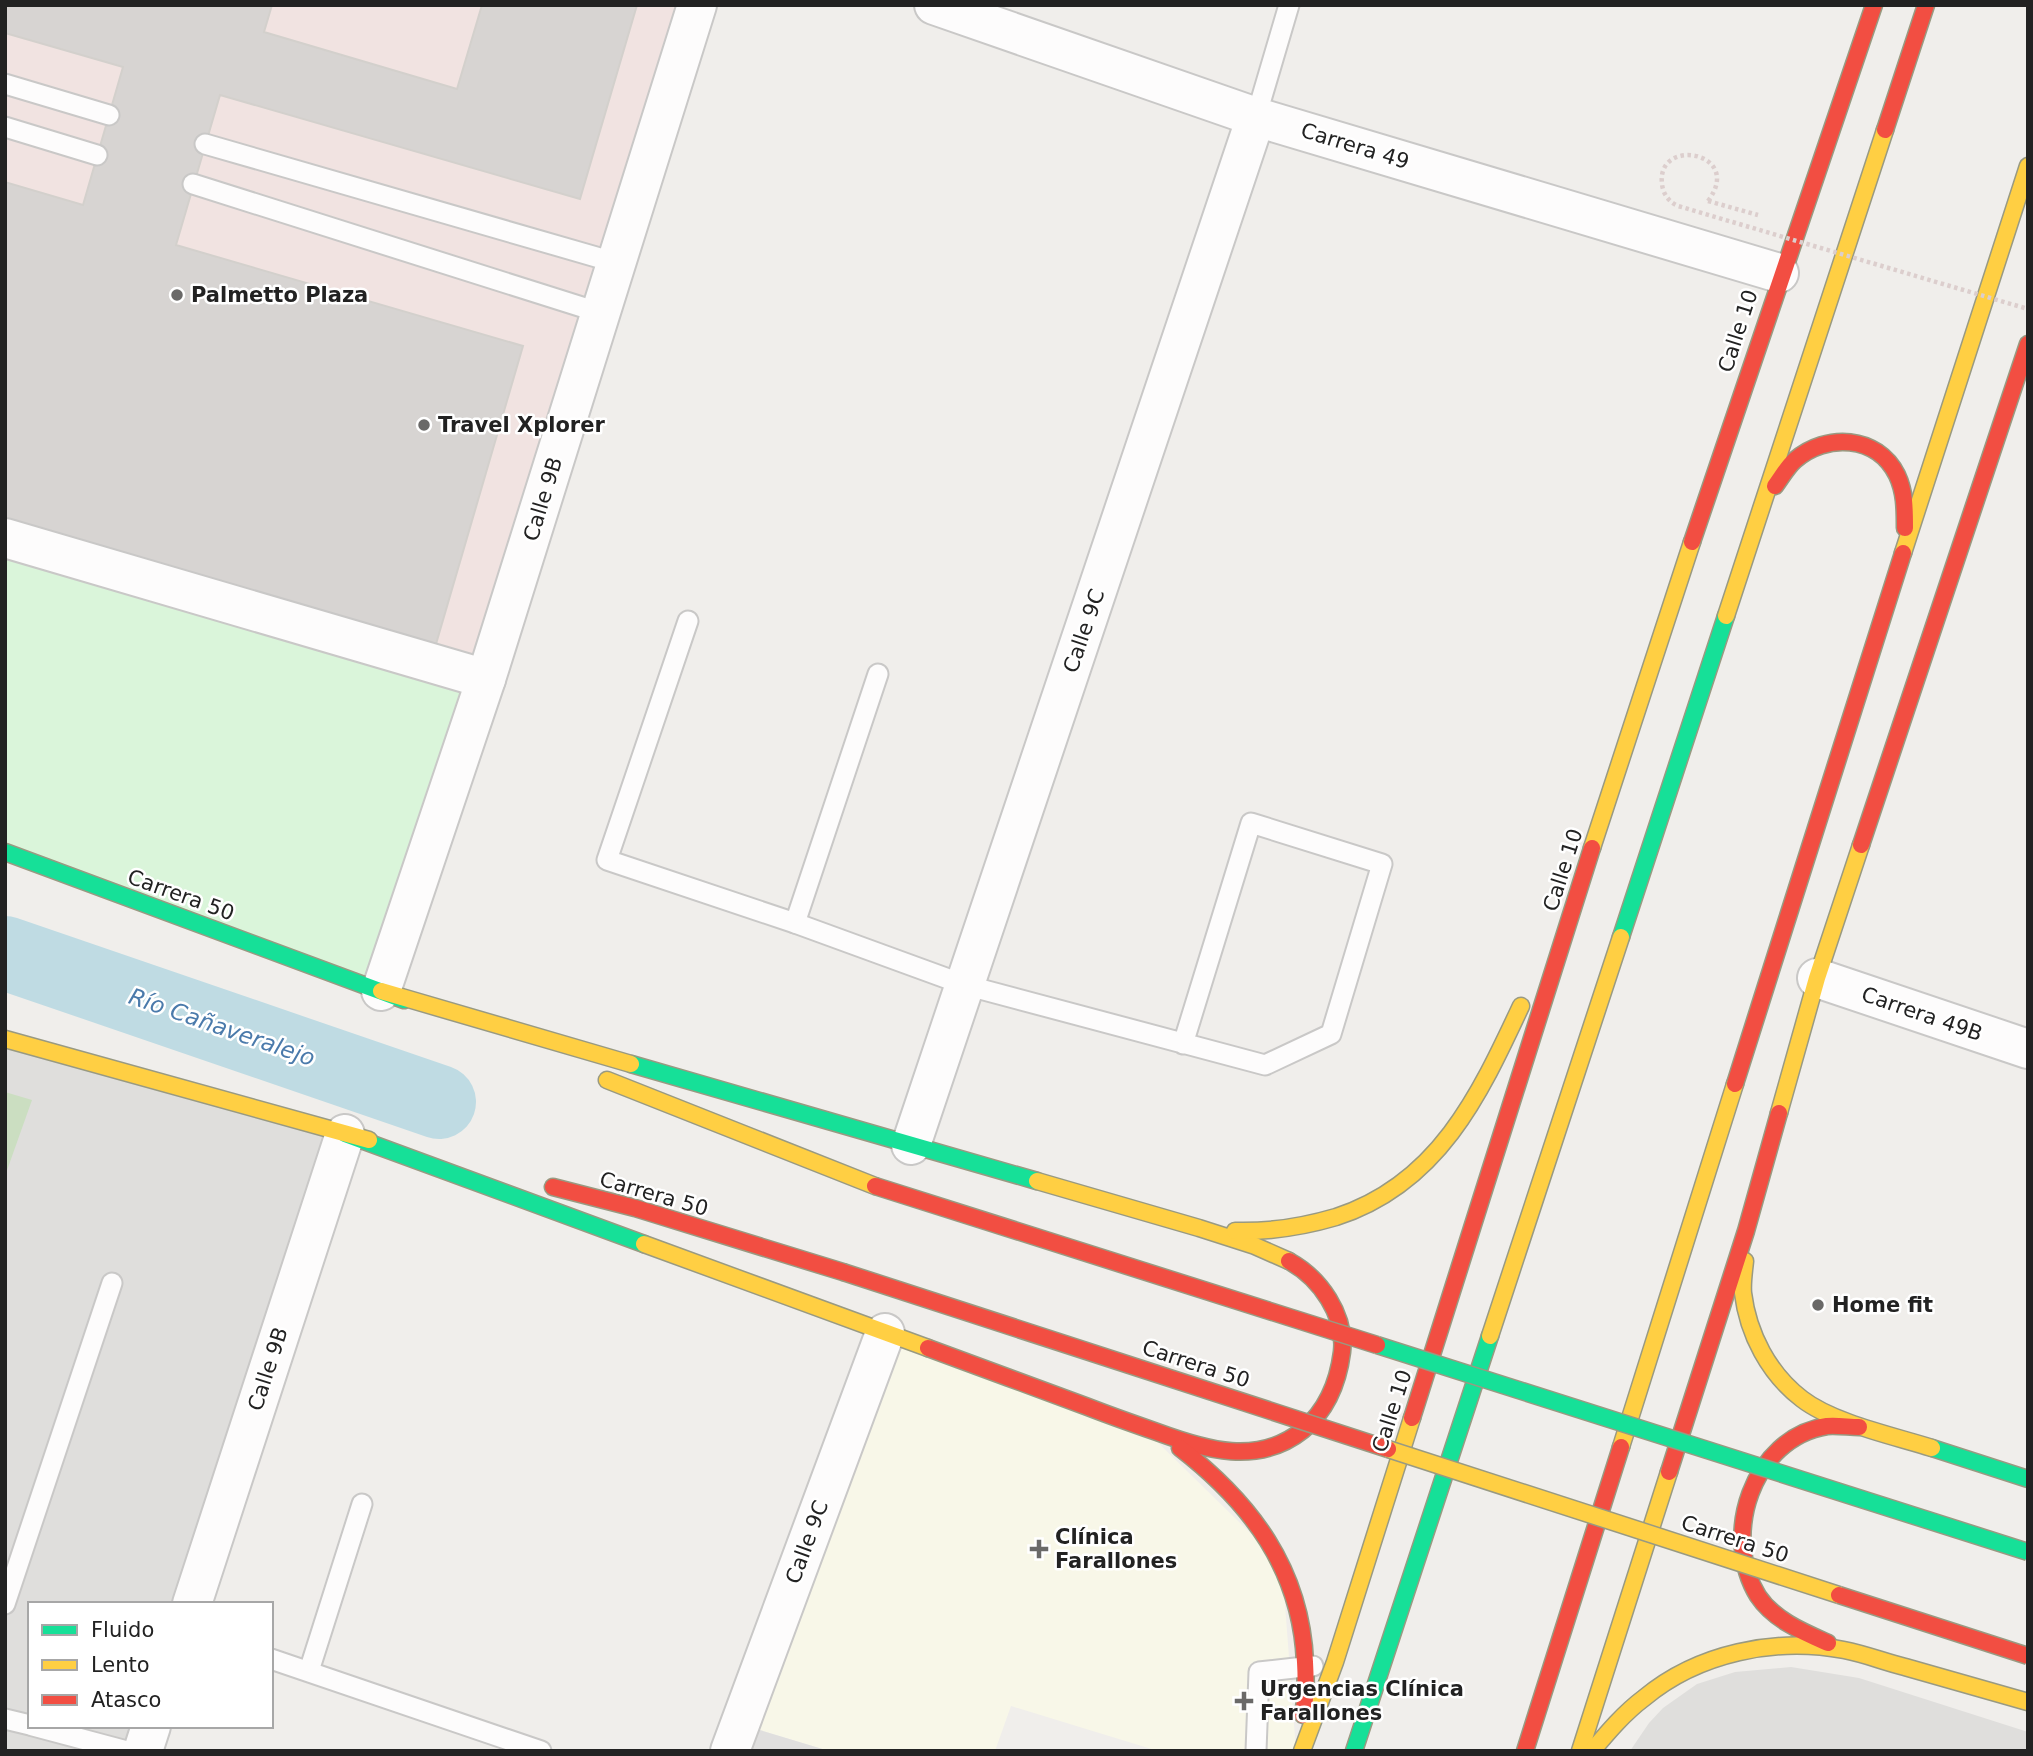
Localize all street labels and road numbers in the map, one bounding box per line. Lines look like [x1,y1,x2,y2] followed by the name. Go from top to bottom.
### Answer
[1298,118,1412,174] street label: Carrera 49
[1713,287,1763,375] street label: Calle 10
[519,454,567,544] street label: Calle 9B
[1059,586,1109,676] street label: Calle 9C
[1538,826,1588,914] street label: Calle 10
[124,865,238,925] street label: Carrera 50
[1858,982,1986,1046] street label: Carrera 49B
[597,1167,711,1221] street label: Carrera 50
[243,1324,293,1414] street label: Calle 9B
[1139,1335,1253,1393] street label: Carrera 50
[1367,1367,1417,1455] street label: Calle 10
[781,1497,833,1587] street label: Calle 9C
[1678,1510,1792,1568] street label: Carrera 50

